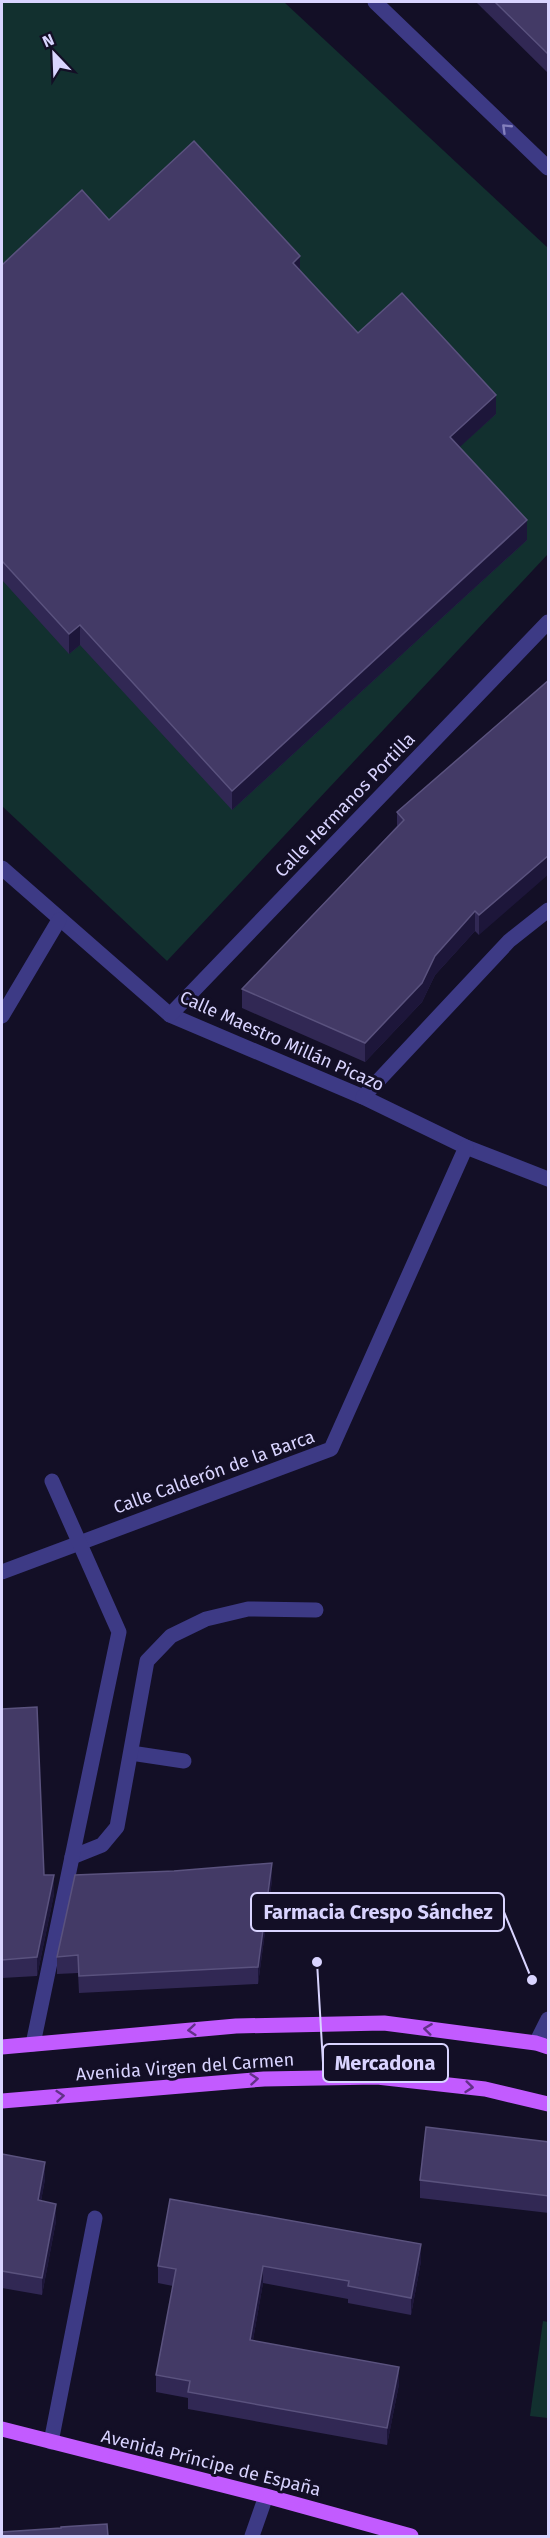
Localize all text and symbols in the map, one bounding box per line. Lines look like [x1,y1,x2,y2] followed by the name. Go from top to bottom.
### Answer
[24,24,84,84] north arrow
[40,30,57,51] text: N
[503,124,513,135] one-way arrow
[270,728,420,882] street label: Calle Hermanos Portilla
[176,986,388,1096] street label: Calle Maestro Millán Picazo
[110,1425,318,1519] street label: Calle Calderón de la Barca
[251,1893,504,1931] callout: Farmacia Crespo Sánchez
[263,1900,493,1924] text: Farmacia Crespo Sánchez
[188,2023,197,2036] one-way arrow
[424,2024,433,2036] one-way arrow
[323,2044,448,2082] callout: Mercadona
[75,2048,295,2086] street label: Avenida Virgen del Carmen
[335,2051,435,2075] text: Mercadona
[250,2073,259,2086] one-way arrow
[465,2080,474,2093] one-way arrow
[55,2090,64,2103] one-way arrow
[99,2425,323,2501] street label: Avenida Príncipe de España

